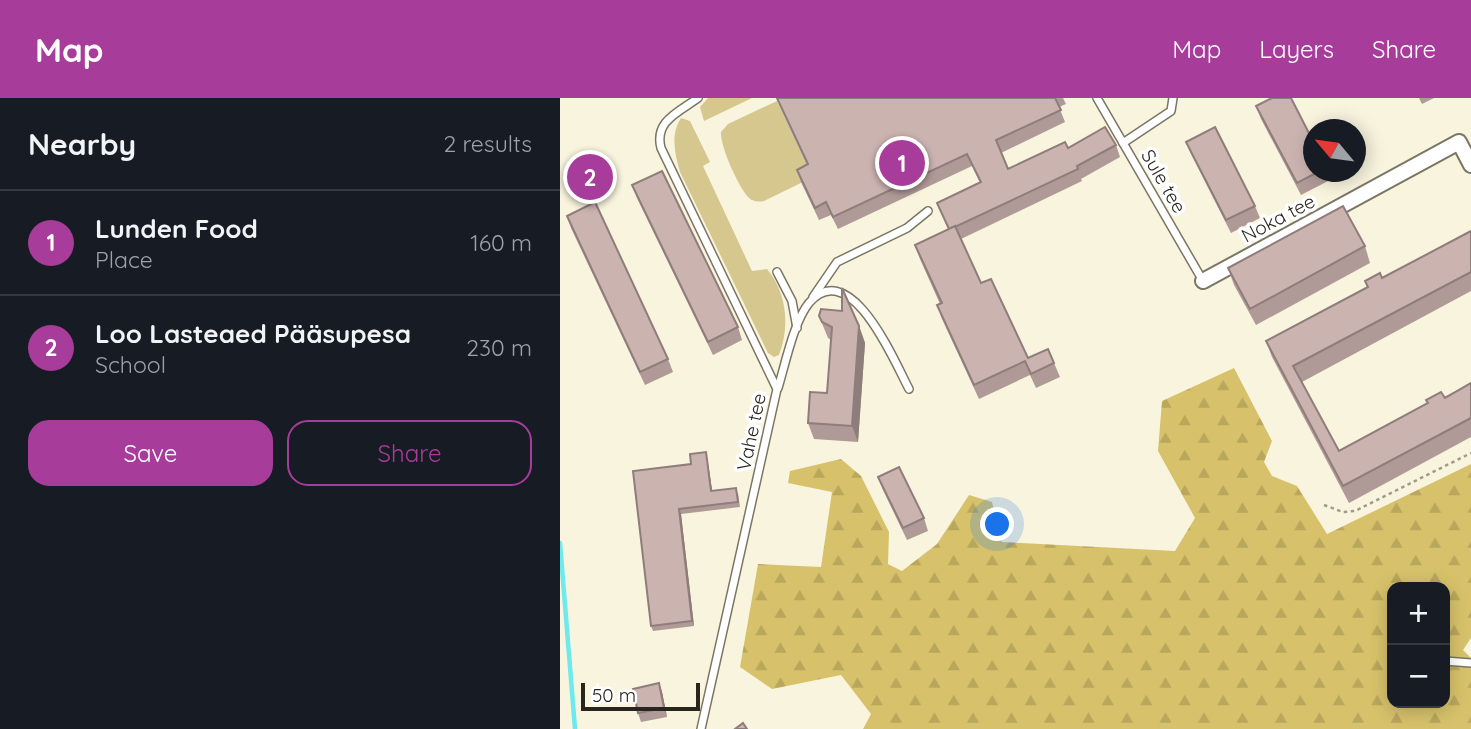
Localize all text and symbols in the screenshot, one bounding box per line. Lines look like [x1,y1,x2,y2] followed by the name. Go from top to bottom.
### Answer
[35,29,103,70] text: Map
[1172,34,1221,64] text: Map
[1259,34,1334,64] text: Layers
[1372,34,1436,64] text: Share
[1303,119,1366,182] north arrow
[28,125,136,163] text: Nearby
[443,129,532,158] text: 2 results
[879,137,925,189] pin: 1
[1136,145,1192,217] street label: Sule tee
[567,151,613,203] pin: 2
[1237,189,1319,247] street label: Noka tee
[95,212,258,245] text: Lunden Food
[47,228,55,257] text: 1
[470,228,532,257] text: 160 m
[95,245,153,274] text: Place
[95,317,411,350] text: Loo Lasteaed Pääsupesa
[44,333,58,362] text: 2
[466,333,532,362] text: 230 m
[95,350,166,379] text: School
[731,391,771,473] street label: Vahe tee
[28,420,273,486] button: Save
[287,420,532,486] button: Share
[980,507,1014,541] your location
[1387,582,1450,708] map controls
[1387,582,1450,645] button: +
[1387,645,1450,708] button: −
[581,680,700,712] scale bar
[592,683,636,707] text: 50 m

